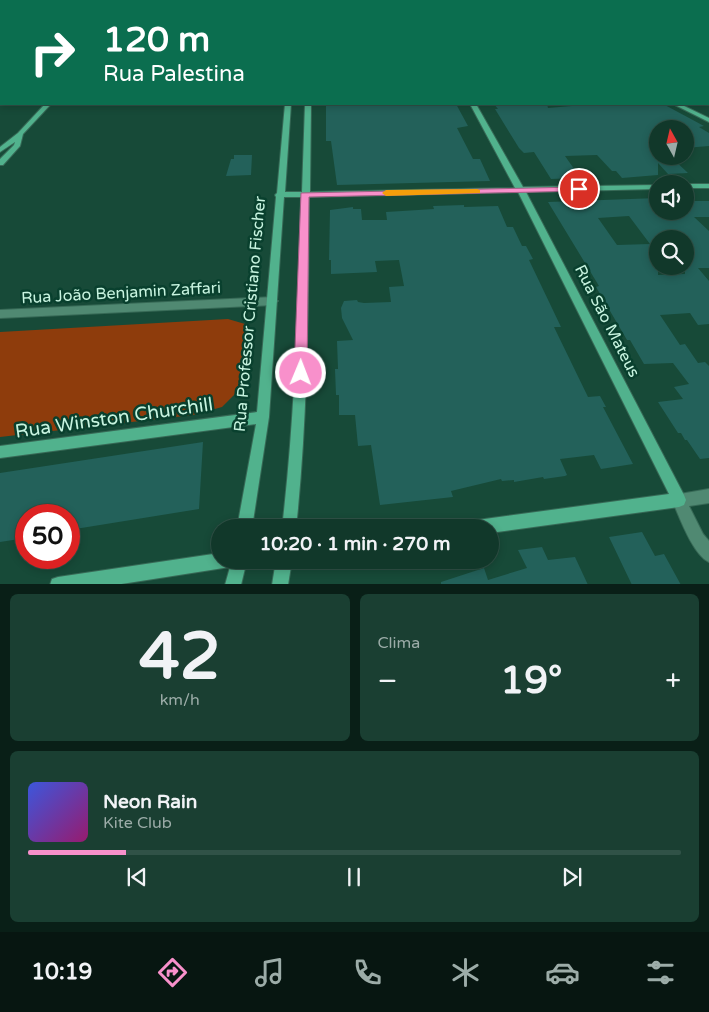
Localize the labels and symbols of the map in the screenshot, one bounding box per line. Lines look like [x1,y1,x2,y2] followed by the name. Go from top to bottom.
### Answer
[649,120,694,165] north arrow
[558,168,600,210] pin
[230,194,270,433] street label: Rua Professor Cristiano Fischer
[570,261,644,381] street label: Rua São Mateus
[21,278,221,308] street label: Rua João Benjamin Zaffari
[274,346,326,398] position arrow
[14,393,214,443] street label: Rua Winston Churchill
[15,504,80,569] speed limit sign: 50

